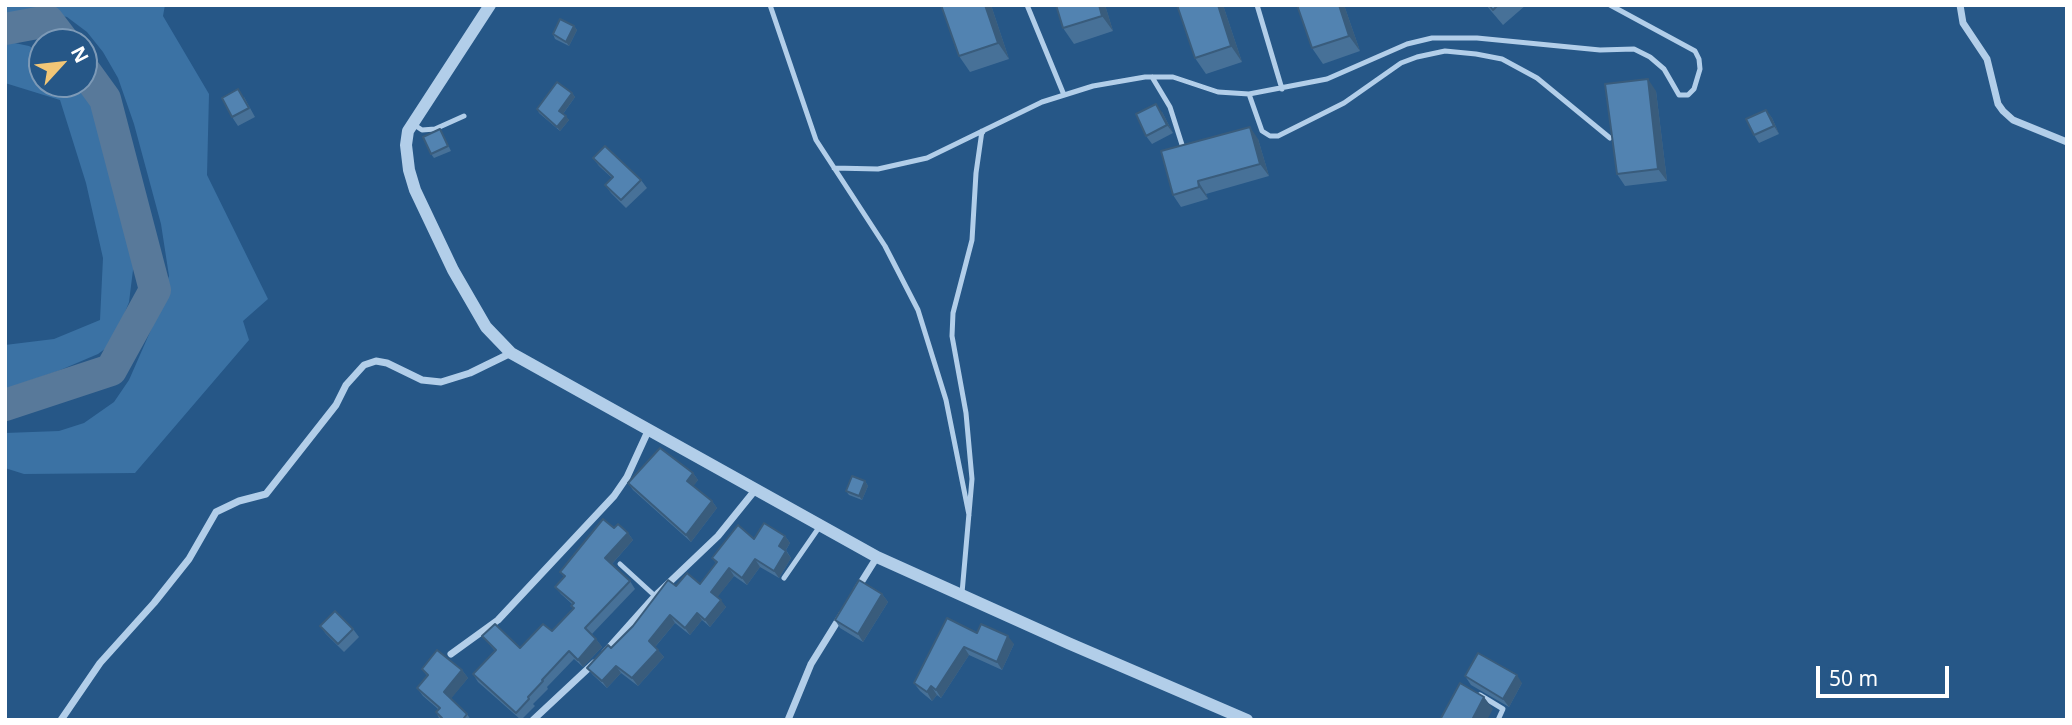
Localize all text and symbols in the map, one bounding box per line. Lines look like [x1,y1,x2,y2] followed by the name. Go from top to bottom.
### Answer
[28,28,98,98] north arrow
[65,42,95,67] text: N
[1820,652,1953,696] scale bar
[1829,664,1878,692] text: 50 m

